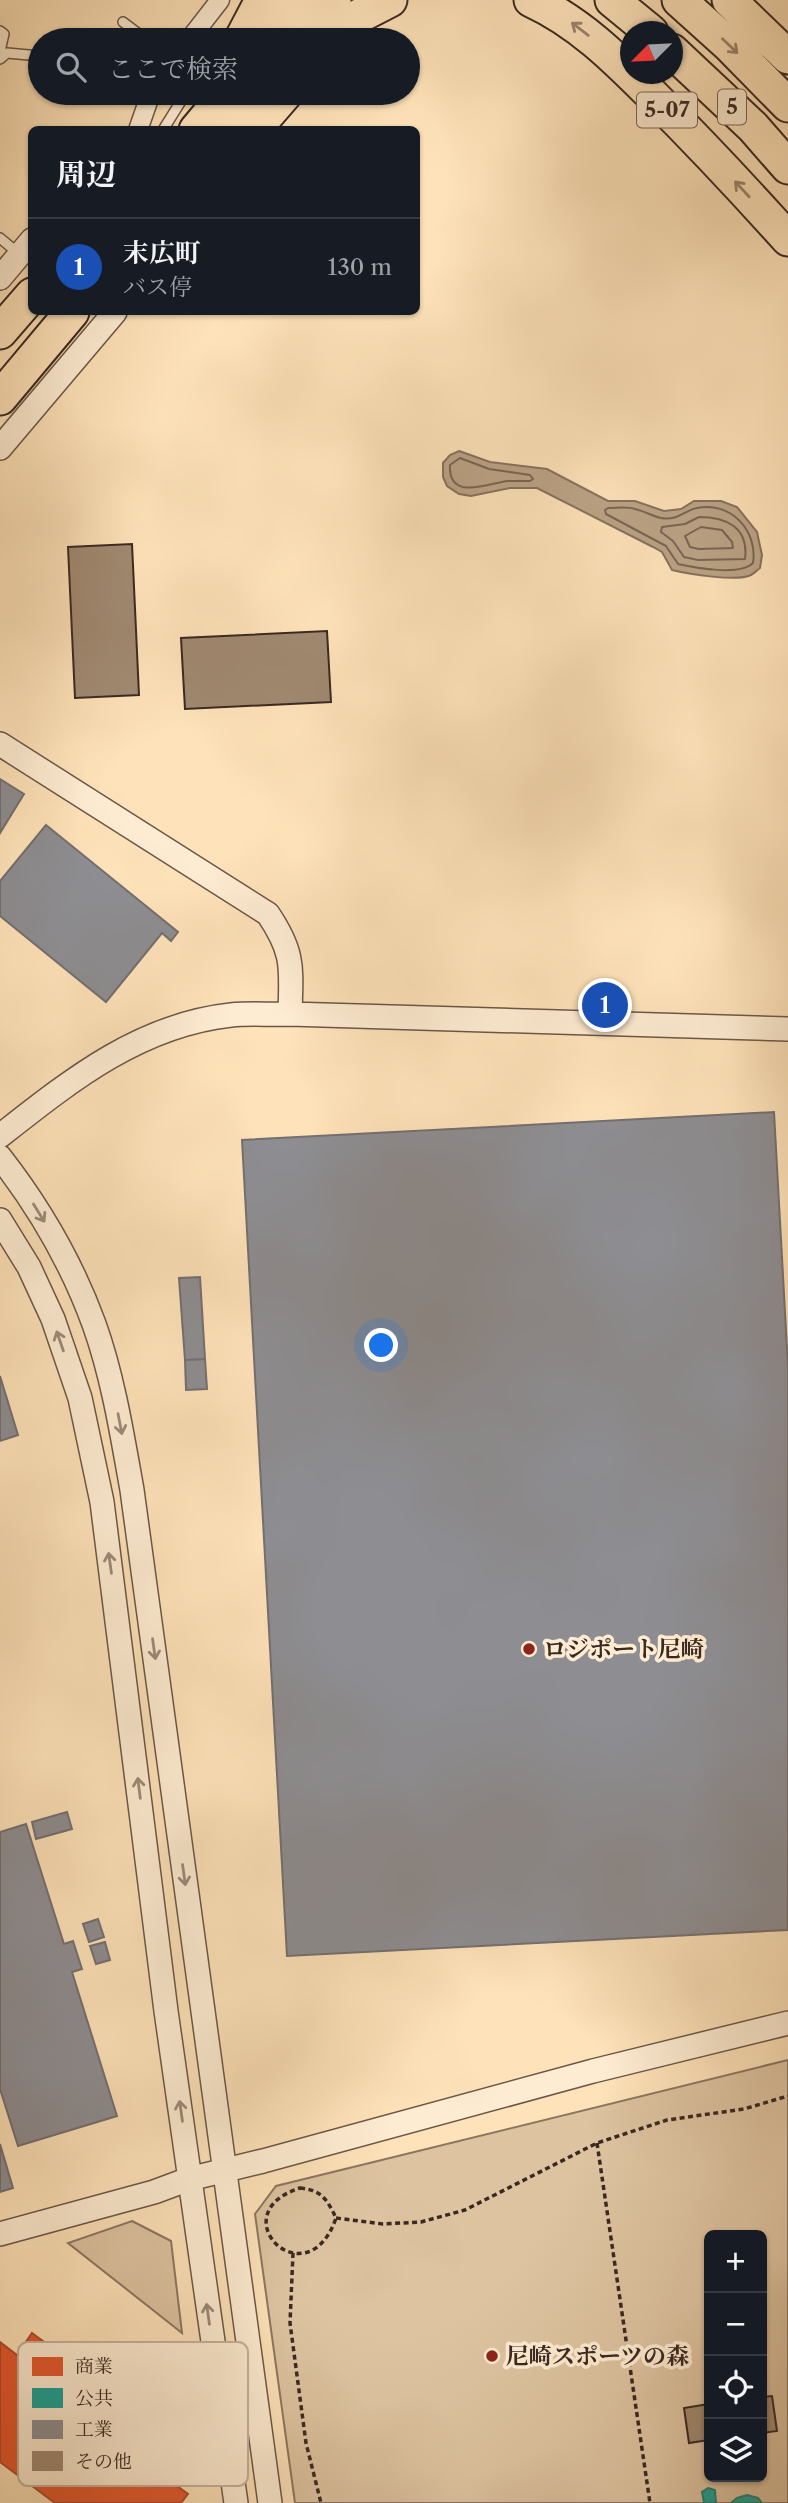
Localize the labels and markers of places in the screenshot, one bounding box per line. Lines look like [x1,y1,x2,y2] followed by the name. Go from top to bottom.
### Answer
[582,979,628,1031] pin: 1
[543,1635,704,1663] place label: ロジポート尼崎
[521,1641,537,1657] marker: ロジポート尼崎
[506,2342,689,2370] place label: 尼崎スポーツの森
[484,2348,500,2364] marker: 尼崎スポーツの森

